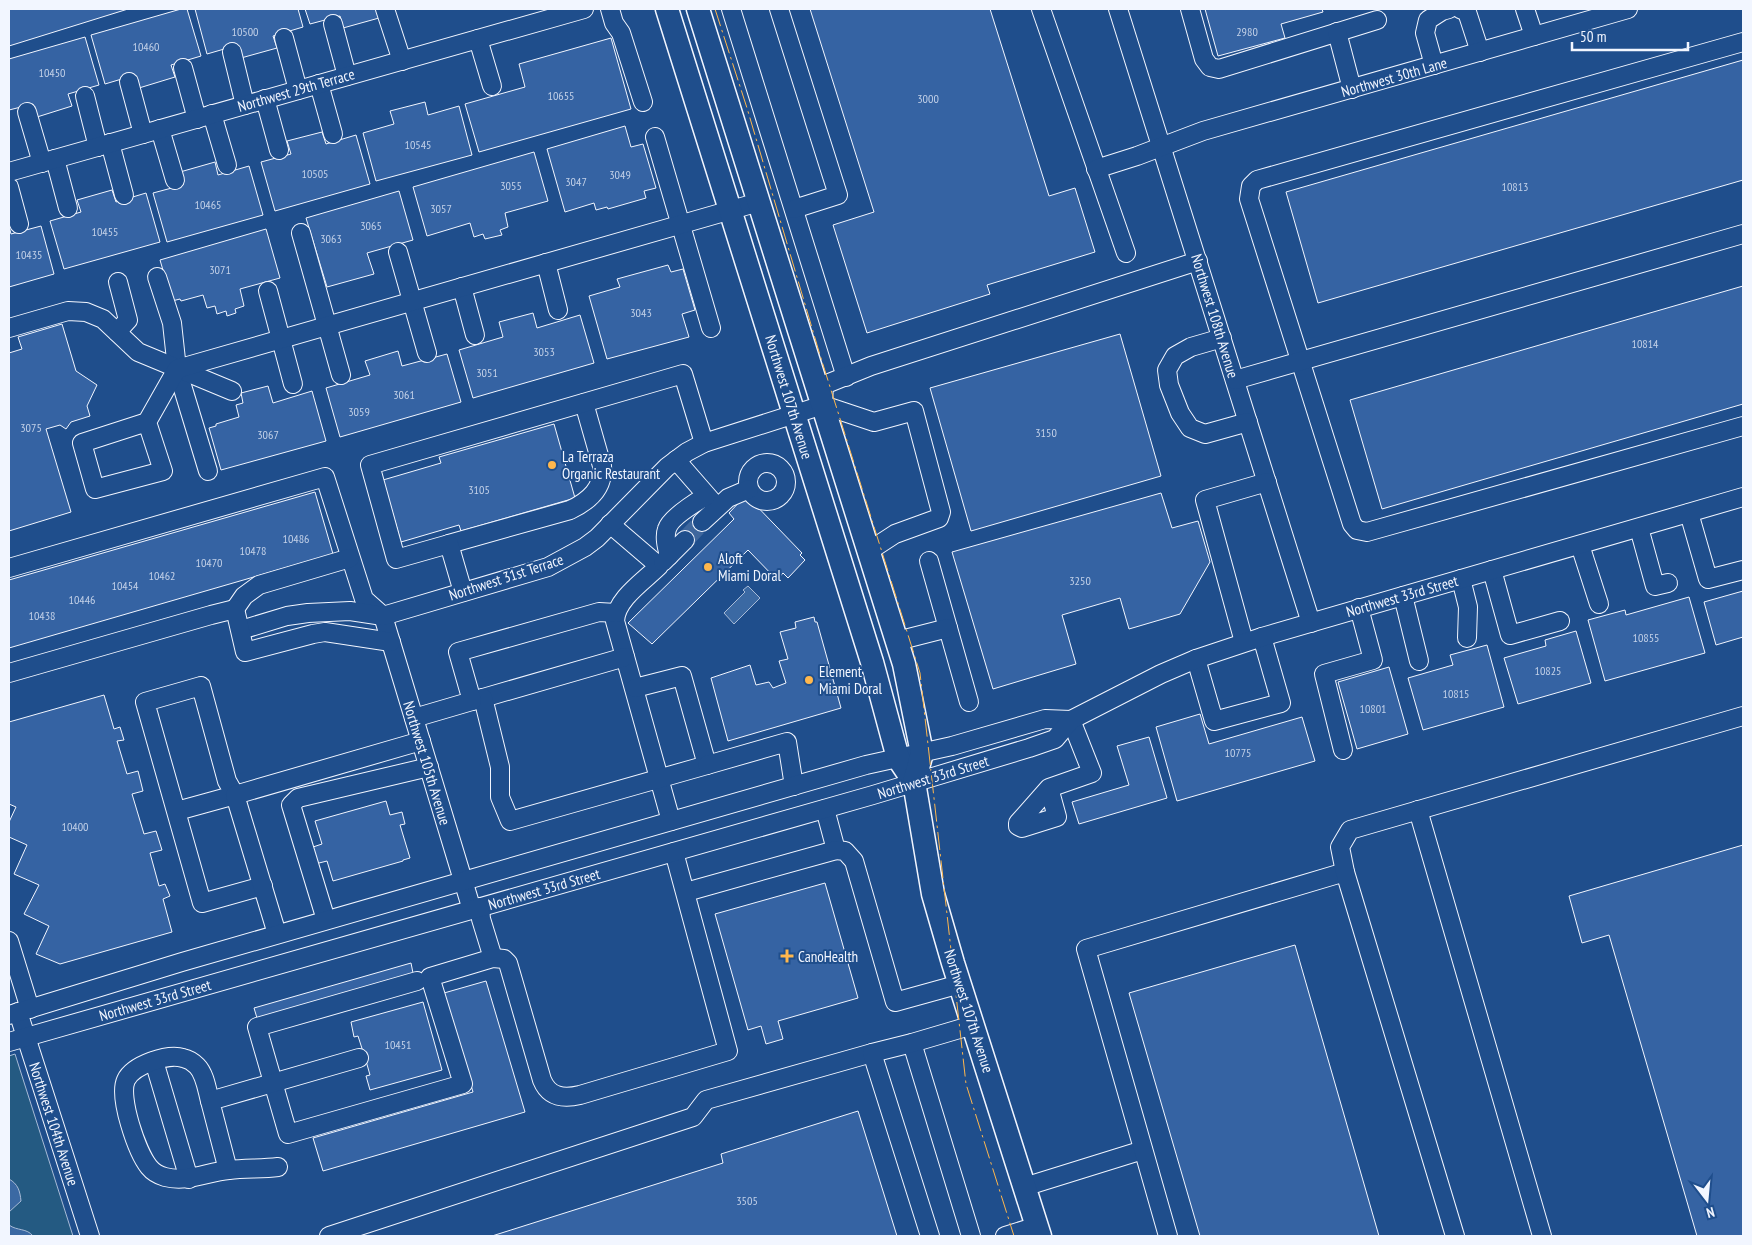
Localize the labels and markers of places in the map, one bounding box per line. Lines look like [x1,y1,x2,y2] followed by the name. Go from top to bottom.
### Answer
[562,447,660,483] place label: La Terraza Organic Restaurant
[546,459,558,471] marker: La Terraza Organic Restaurant
[718,549,781,585] place label: Aloft Miami Doral
[702,561,714,573] marker: Aloft Miami Doral
[819,662,882,698] place label: Element Miami Doral
[803,674,815,686] marker: Element Miami Doral
[798,947,858,966] place label: CanoHealth
[780,949,794,963] marker: CanoHealth

